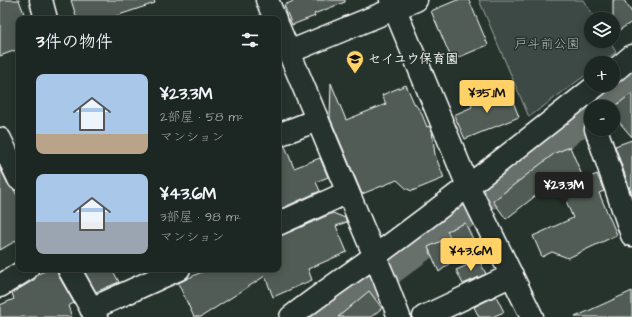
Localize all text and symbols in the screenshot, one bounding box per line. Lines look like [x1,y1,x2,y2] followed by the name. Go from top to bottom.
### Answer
[584,12,620,136] map controls
[584,12,620,48] button: layers
[239,29,261,51] icon: filters
[36,30,113,54] text: 3件の物件
[514,35,580,53] park label: 戸斗前公園
[345,49,365,74] school or university icon: セイユウ保育園
[368,50,458,68] place label: セイユウ保育園
[584,56,620,92] button: +
[454,80,520,114] pin: ¥35.1M
[160,82,213,106] text: ¥23.3M
[468,84,506,102] text: ¥35.1M
[68,90,116,138] icon: home
[584,100,620,136] button: −
[160,108,244,126] text: 2部屋 · 58 m²
[160,128,224,146] text: マンション
[531,172,597,206] pin: ¥23.3M
[544,176,584,194] text: ¥23.3M
[160,182,216,206] text: ¥43.6M
[68,190,116,238] icon: home
[160,208,241,226] text: 3部屋 · 98 m²
[160,228,224,246] text: マンション
[438,238,504,272] pin: ¥43.6M
[449,242,493,260] text: ¥43.6M

